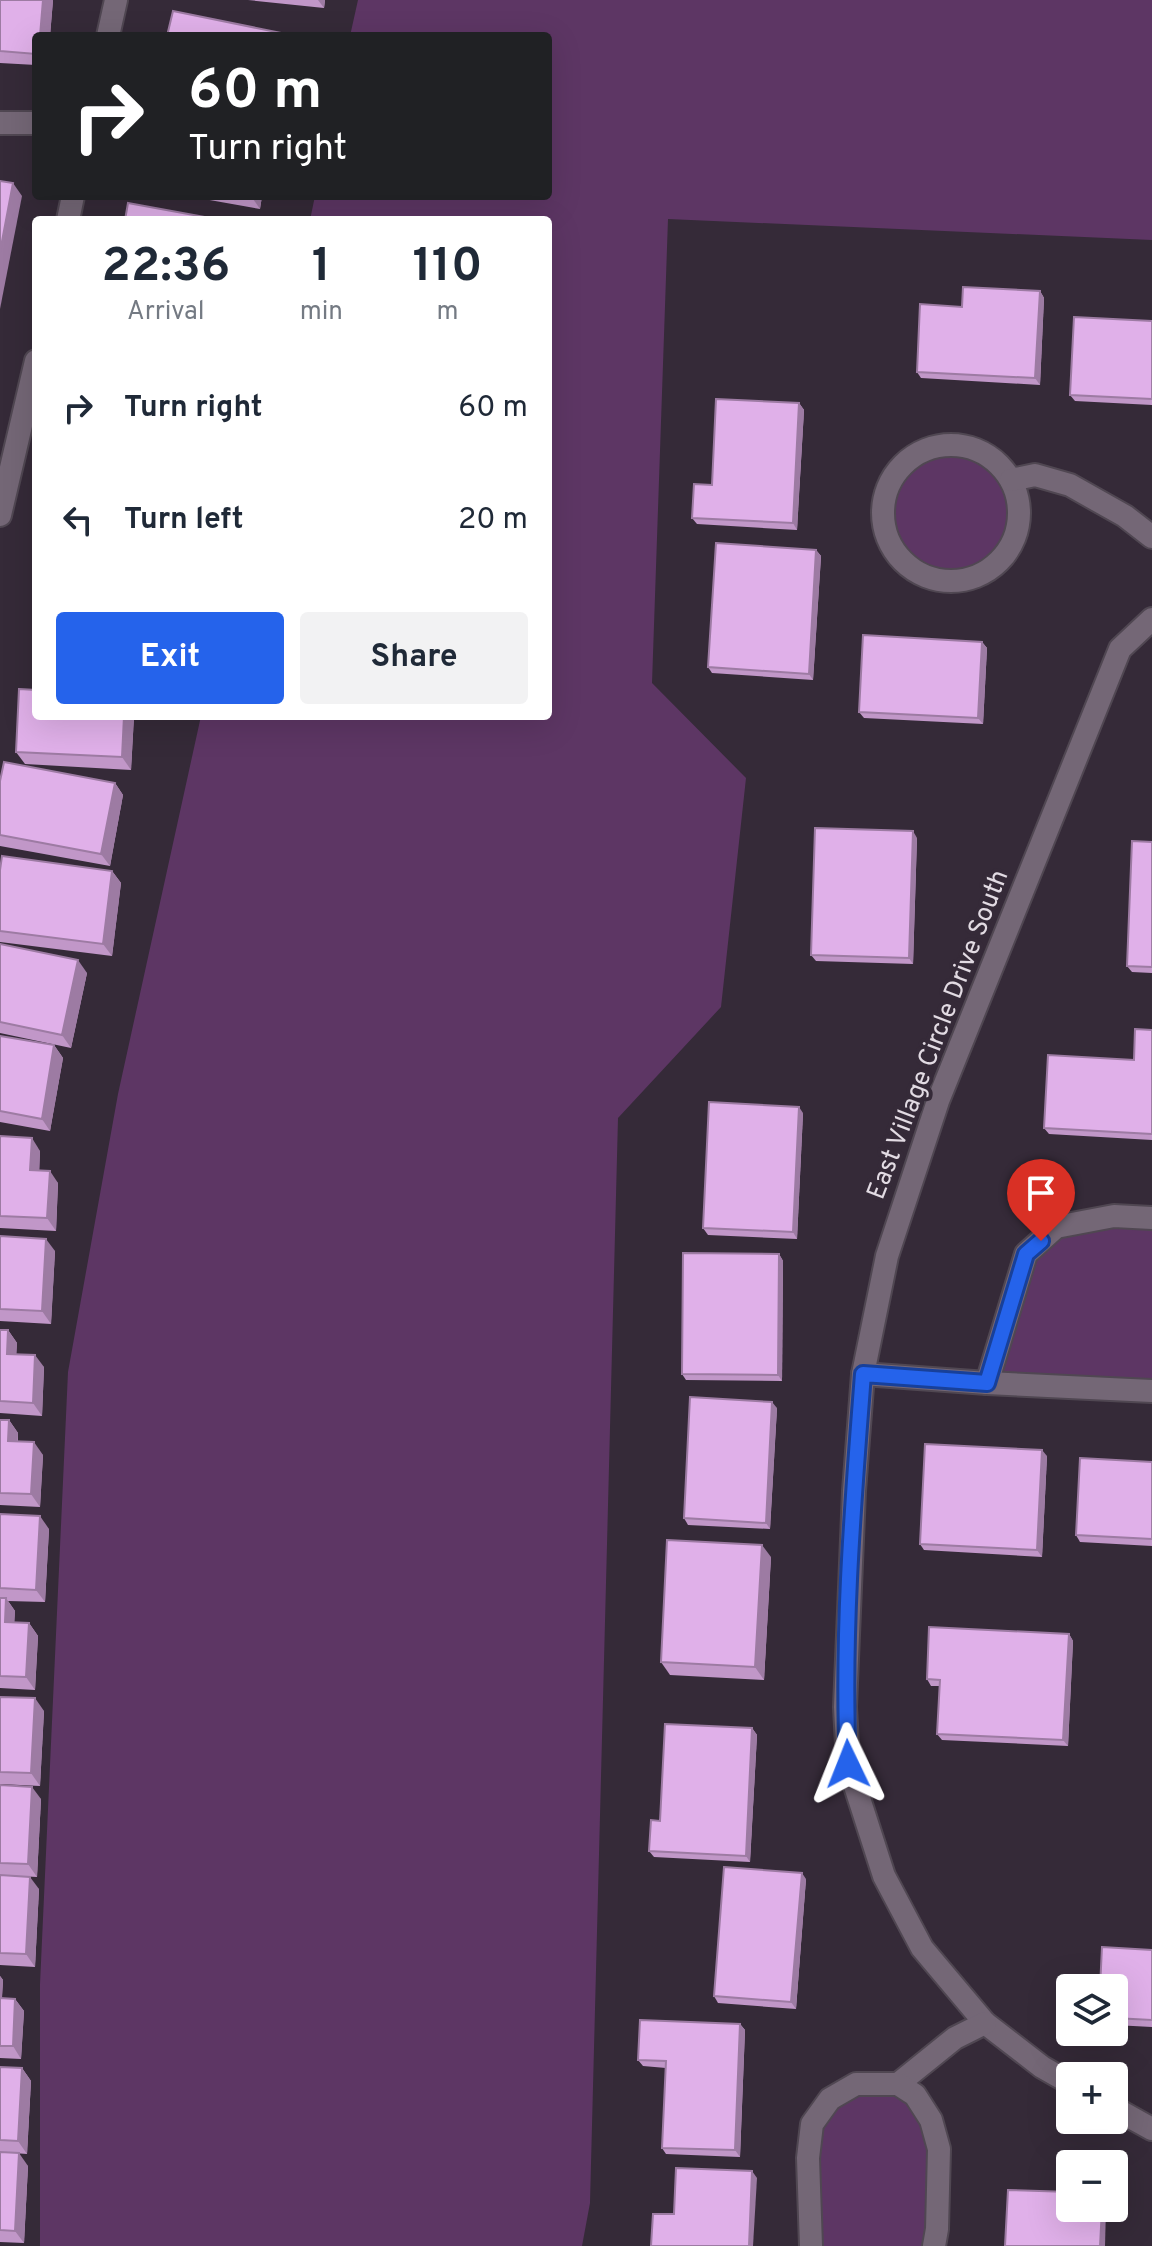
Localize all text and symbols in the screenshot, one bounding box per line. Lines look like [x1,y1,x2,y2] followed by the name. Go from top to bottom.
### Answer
[188,58,322,128] text: 60 m
[56,64,160,168] icon: right
[188,127,347,173] text: Turn right
[102,238,230,298] text: 22:36
[312,238,331,298] text: 1
[413,238,482,298] text: 110
[127,296,205,329] text: Arrival
[300,296,343,329] text: min
[436,296,459,329] text: m
[56,386,100,430] icon: right
[124,390,262,427] text: Turn right
[458,390,528,427] text: 60 m
[56,498,100,542] icon: left
[124,502,244,539] text: Turn left
[458,502,528,539] text: 20 m
[56,612,284,704] button: Exit
[300,612,528,704] button: Share
[861,865,1017,1205] street label: East Village Circle Drive South
[1007,1159,1075,1241] pin
[1019,1171,1063,1215] icon: arrive
[806,1722,890,1806] position arrow
[1056,1974,1128,2222] map controls
[1056,1974,1128,2046] button: layers
[1056,2062,1128,2134] button: +
[1056,2150,1128,2222] button: −

